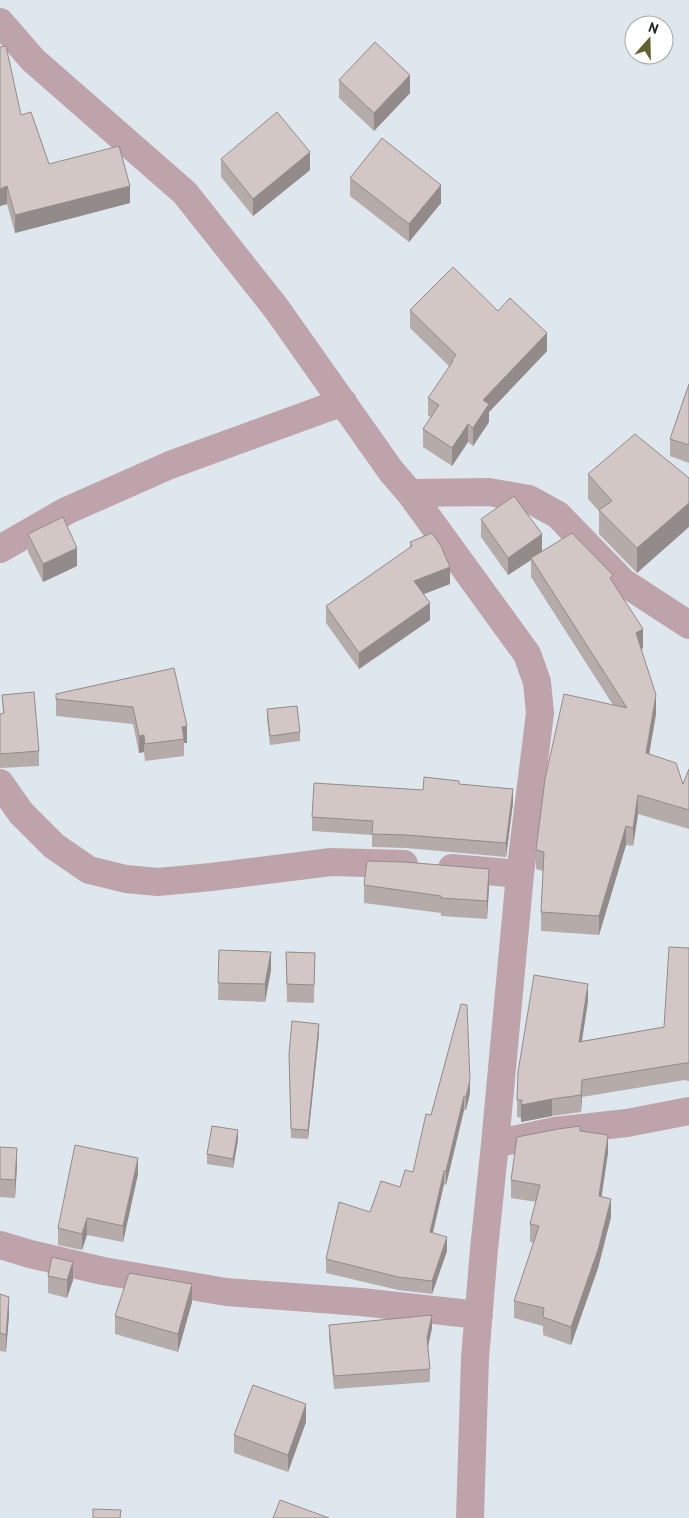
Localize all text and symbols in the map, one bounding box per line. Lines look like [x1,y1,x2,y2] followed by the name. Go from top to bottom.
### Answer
[624,15,674,65] north arrow
[646,18,661,38] text: N

